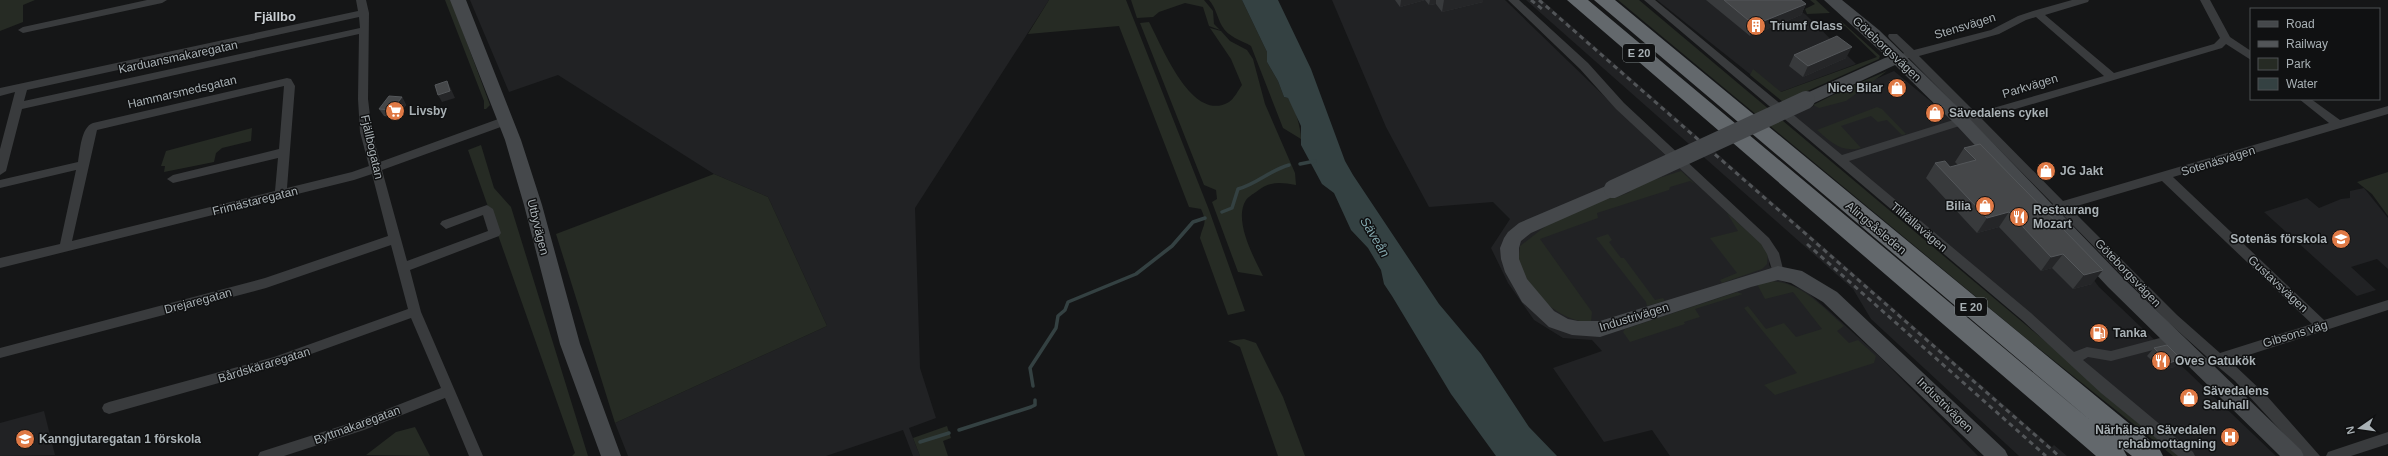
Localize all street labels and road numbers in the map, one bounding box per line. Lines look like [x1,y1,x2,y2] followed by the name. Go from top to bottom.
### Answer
[1933,10,1997,42] street label: Stensvägen
[1850,14,1924,84] street label: Göteborgsvägen
[117,38,239,76] street label: Karduansmakaregatan
[1623,44,1655,62] road number: E 20
[2001,71,2059,101] street label: Parkvägen
[126,73,238,111] street label: Hammarsmedsgatan
[358,114,386,180] street label: Fjällbogatan
[2179,143,2257,179] street label: Sotenäsvägen
[211,184,299,218] street label: Frimästaregatan
[524,197,552,257] street label: Utbyvägen
[1843,199,1909,257] street label: Alingsåsleden
[1888,199,1950,255] street label: Tillfällavägen
[2092,236,2164,310] street label: Göteborgsvägen
[2245,253,2311,315] street label: Gustavsvägen
[163,285,233,317] street label: Drejaregatan
[1955,298,1987,316] road number: E 20
[1598,300,1670,334] street label: Industrivägen
[2261,318,2329,350] street label: Gibsons väg
[216,344,312,386] street label: Bårdskäraregatan
[1914,375,1976,435] street label: Industrivägen
[312,403,402,447] street label: Byttmakaregatan

